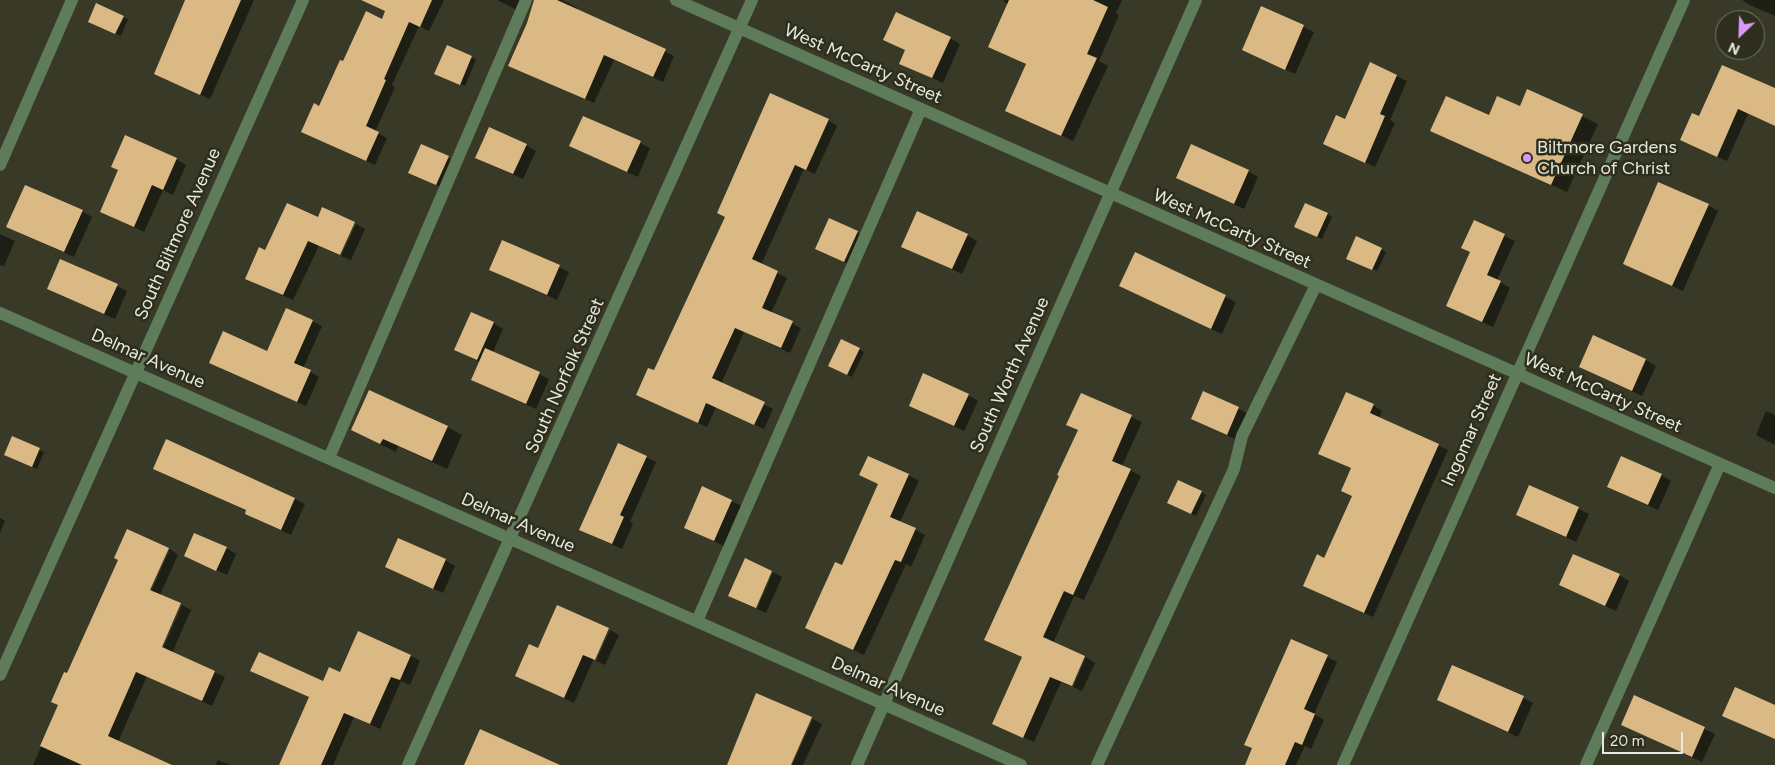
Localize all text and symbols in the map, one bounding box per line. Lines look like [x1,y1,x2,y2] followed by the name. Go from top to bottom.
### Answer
[1715,10,1765,60] north arrow
[781,19,945,109] street label: West McCarty Street
[1726,38,1743,58] text: N
[1537,137,1677,180] place label: Biltmore Gardens Church of Christ
[130,145,226,323] street label: South Biltmore Avenue
[1521,152,1533,164] marker: Biltmore Gardens Church of Christ
[1150,184,1314,274] street label: West McCarty Street
[966,294,1054,456] street label: South Worth Avenue
[521,295,609,457] street label: South Norfolk Street
[88,324,208,394] street label: Delmar Avenue
[1521,348,1685,438] street label: West McCarty Street
[1437,370,1507,490] street label: Ingomar Street
[458,488,578,558] street label: Delmar Avenue
[828,652,948,722] street label: Delmar Avenue
[1605,722,1686,754] scale bar
[1610,732,1644,750] text: 20 m

